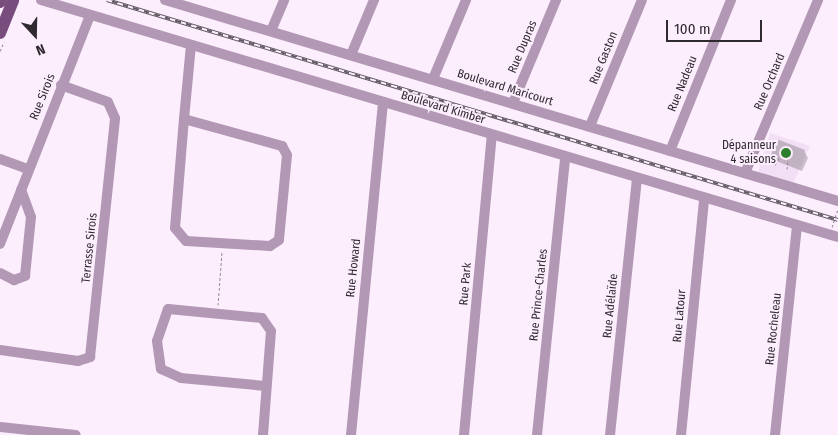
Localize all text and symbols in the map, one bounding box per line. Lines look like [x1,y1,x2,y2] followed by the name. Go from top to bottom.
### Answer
[10,10,60,60] north arrow
[668,10,764,42] scale bar
[505,18,541,76] street label: Rue Dupras
[674,20,711,38] text: 100 m
[587,29,621,87] street label: Rue Gaston
[34,40,48,59] text: N
[752,51,788,113] street label: Rue Orchard
[665,54,701,114] street label: Rue Nadeau
[455,67,555,109] street label: Boulevard Maricourt
[27,72,59,122] street label: Rue Sirois
[399,88,487,128] street label: Boulevard Kimber
[722,139,776,167] place label: Dépanneur 4 saisons
[780,147,792,159] marker: Dépanneur 4 saisons
[79,212,101,284] street label: Terrasse Sirois
[344,238,364,298] street label: Rue Howard
[527,248,551,342] street label: Rue Prince-Charles
[457,262,475,306] street label: Rue Park
[600,273,622,339] street label: Rue Adélaïde
[671,289,689,343] street label: Rue Latour
[763,292,785,366] street label: Rue Rocheleau

